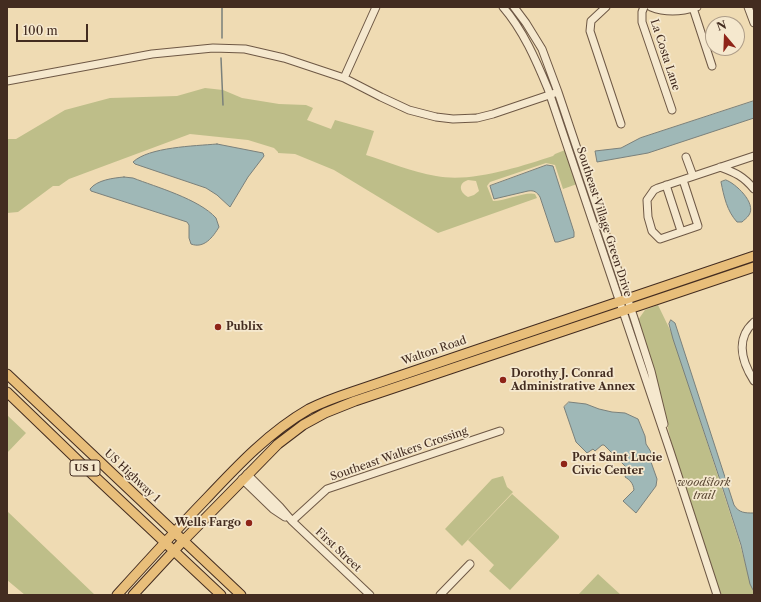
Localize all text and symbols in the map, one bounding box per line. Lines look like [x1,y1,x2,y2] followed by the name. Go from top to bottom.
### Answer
[18,16,90,42] scale bar
[705,16,745,56] north arrow
[715,17,728,34] text: N
[647,18,683,92] street label: La Costa Lane
[23,23,58,38] text: 100 m
[573,145,635,299] street label: Southeast Village Green Drive
[226,320,263,334] place label: Publix
[213,322,223,332] marker: Publix
[400,334,468,368] street label: Walton Road
[511,367,635,393] place label: Dorothy J. Conrad Administrative Annex
[498,375,508,385] marker: Dorothy J. Conrad Administrative Annex
[329,424,469,484] street label: Southeast Walkers Crossing
[101,447,163,505] street label: US Highway 1
[572,451,662,477] place label: Port Saint Lucie Civic Center
[559,459,569,469] marker: Port Saint Lucie Civic Center
[70,460,100,476] road number: US 1
[678,476,730,502] park label: woodstork trail
[175,516,241,530] place label: Wells Fargo
[244,518,254,528] marker: Wells Fargo
[312,525,364,575] street label: First Street

